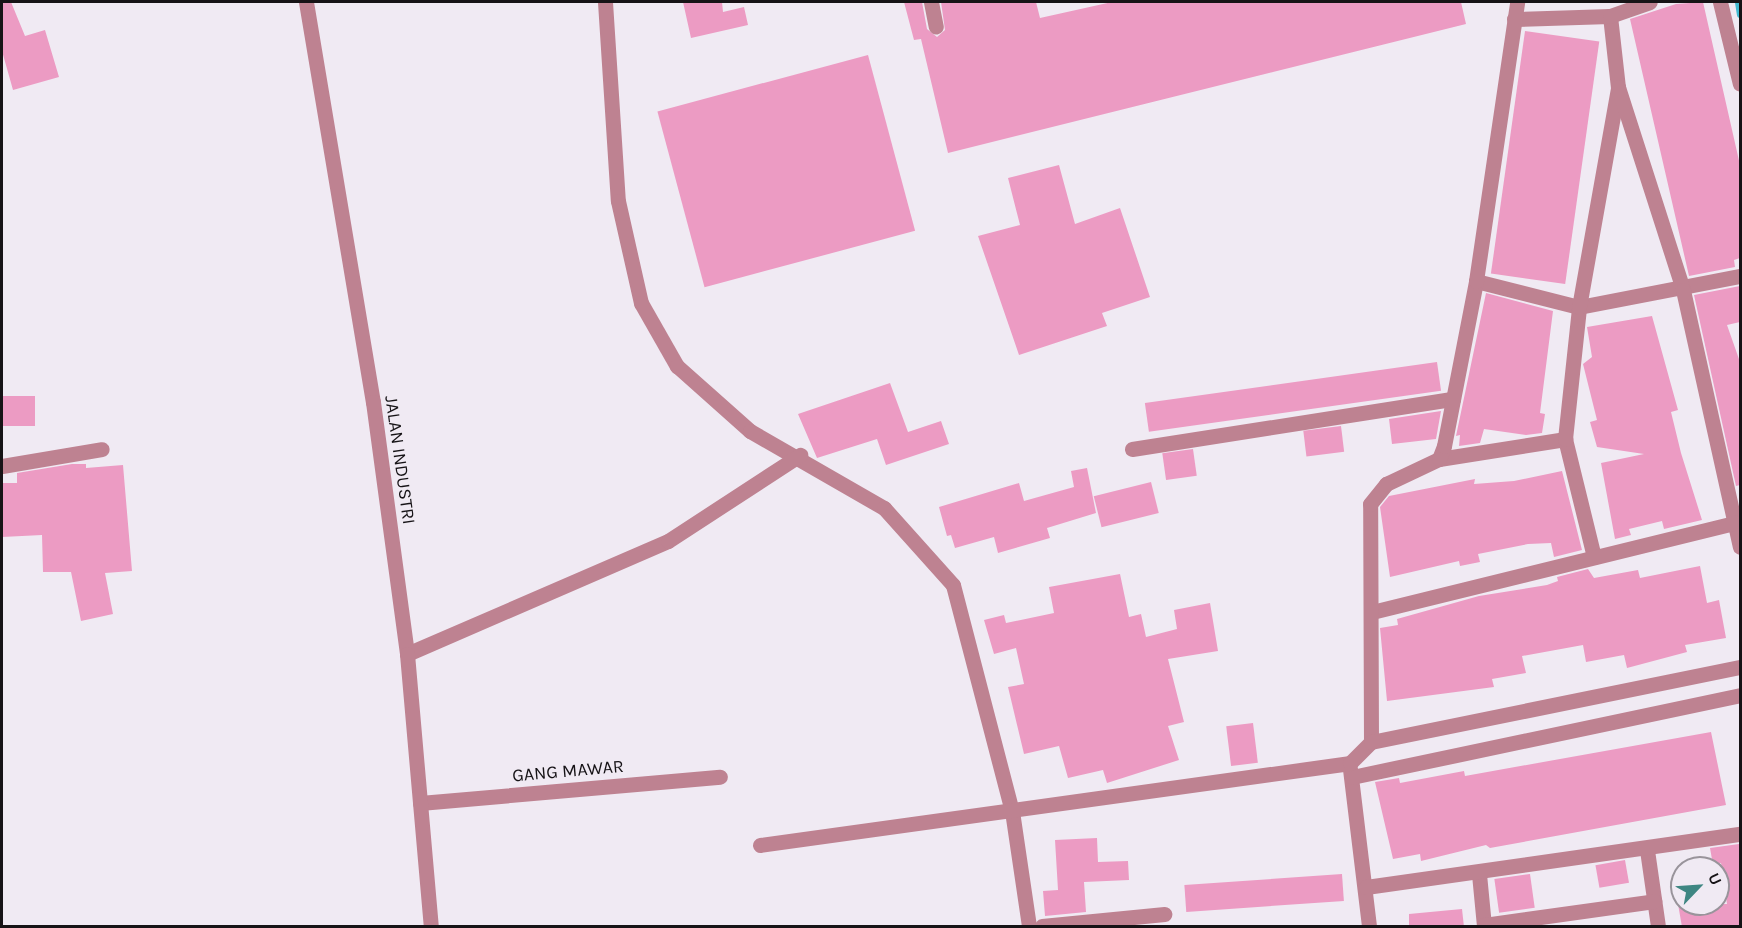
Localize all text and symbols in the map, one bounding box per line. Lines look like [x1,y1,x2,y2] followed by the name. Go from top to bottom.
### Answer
[380,394,420,526] street label: JALAN INDUSTRI
[511,755,625,787] street label: GANG MAWAR
[1670,856,1730,916] north arrow
[1704,870,1726,888] text: U

